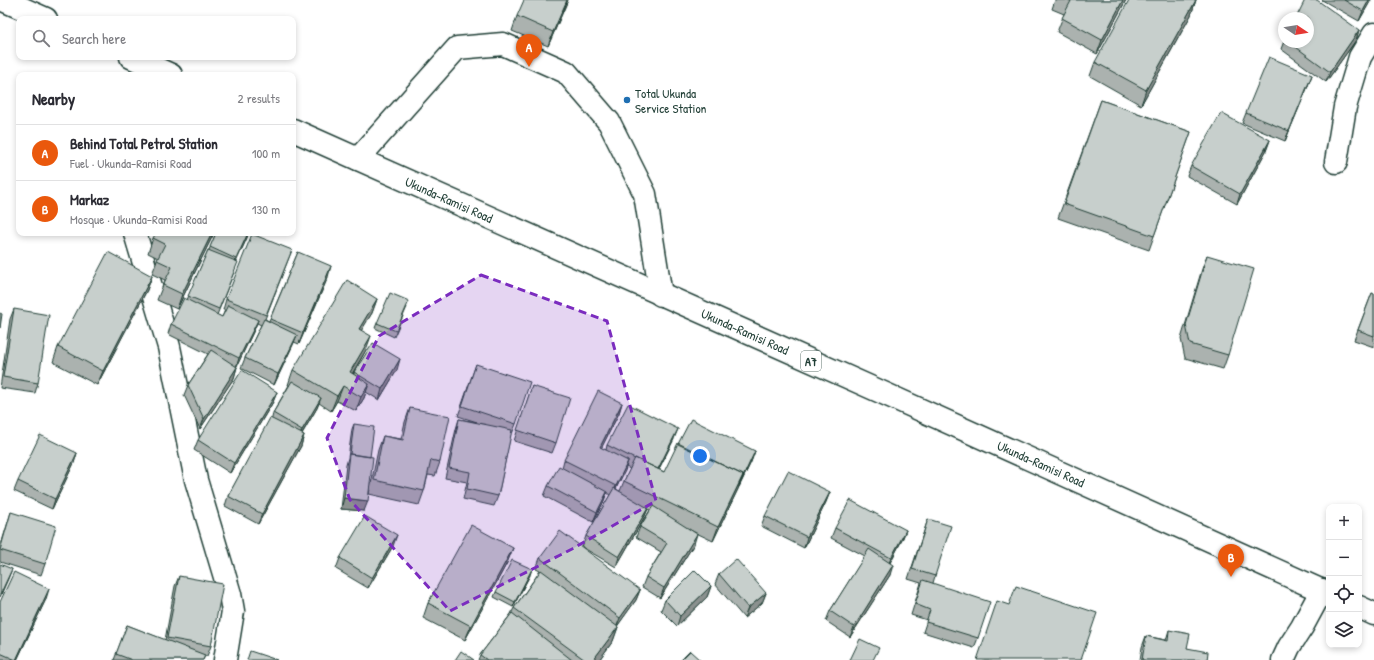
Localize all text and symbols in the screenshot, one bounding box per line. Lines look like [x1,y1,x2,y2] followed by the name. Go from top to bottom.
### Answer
[1278,12,1314,48] north arrow
[16,16,296,60] search box
[30,27,52,49] icon: search
[62,28,126,49] text: Search here
[516,34,542,67] pin: A
[635,84,707,117] place label: Total Ukunda Service Station
[32,87,75,110] text: Nearby
[238,89,280,107] text: 2 results
[622,95,632,105] marker: Total Ukunda Service Station
[70,133,218,154] text: Behind Total Petrol Station
[42,144,48,162] text: A
[252,144,280,162] text: 100 m
[70,154,191,172] text: Fuel · Ukunda-Ramisi Road
[402,172,496,227] street label: Ukunda-Ramisi Road
[70,189,109,210] text: Markaz
[42,200,48,218] text: B
[252,200,280,218] text: 130 m
[70,210,207,228] text: Mosque · Ukunda-Ramisi Road
[698,304,792,359] street label: Ukunda-Ramisi Road
[801,351,821,371] road number: A7
[994,436,1088,491] street label: Ukunda-Ramisi Road
[690,446,710,466] your location
[1326,504,1362,648] map controls
[1326,504,1362,540] button: +
[1326,540,1362,576] button: −
[1218,544,1244,577] pin: B
[1326,576,1362,612] button: locate
[1326,612,1362,648] button: layers

